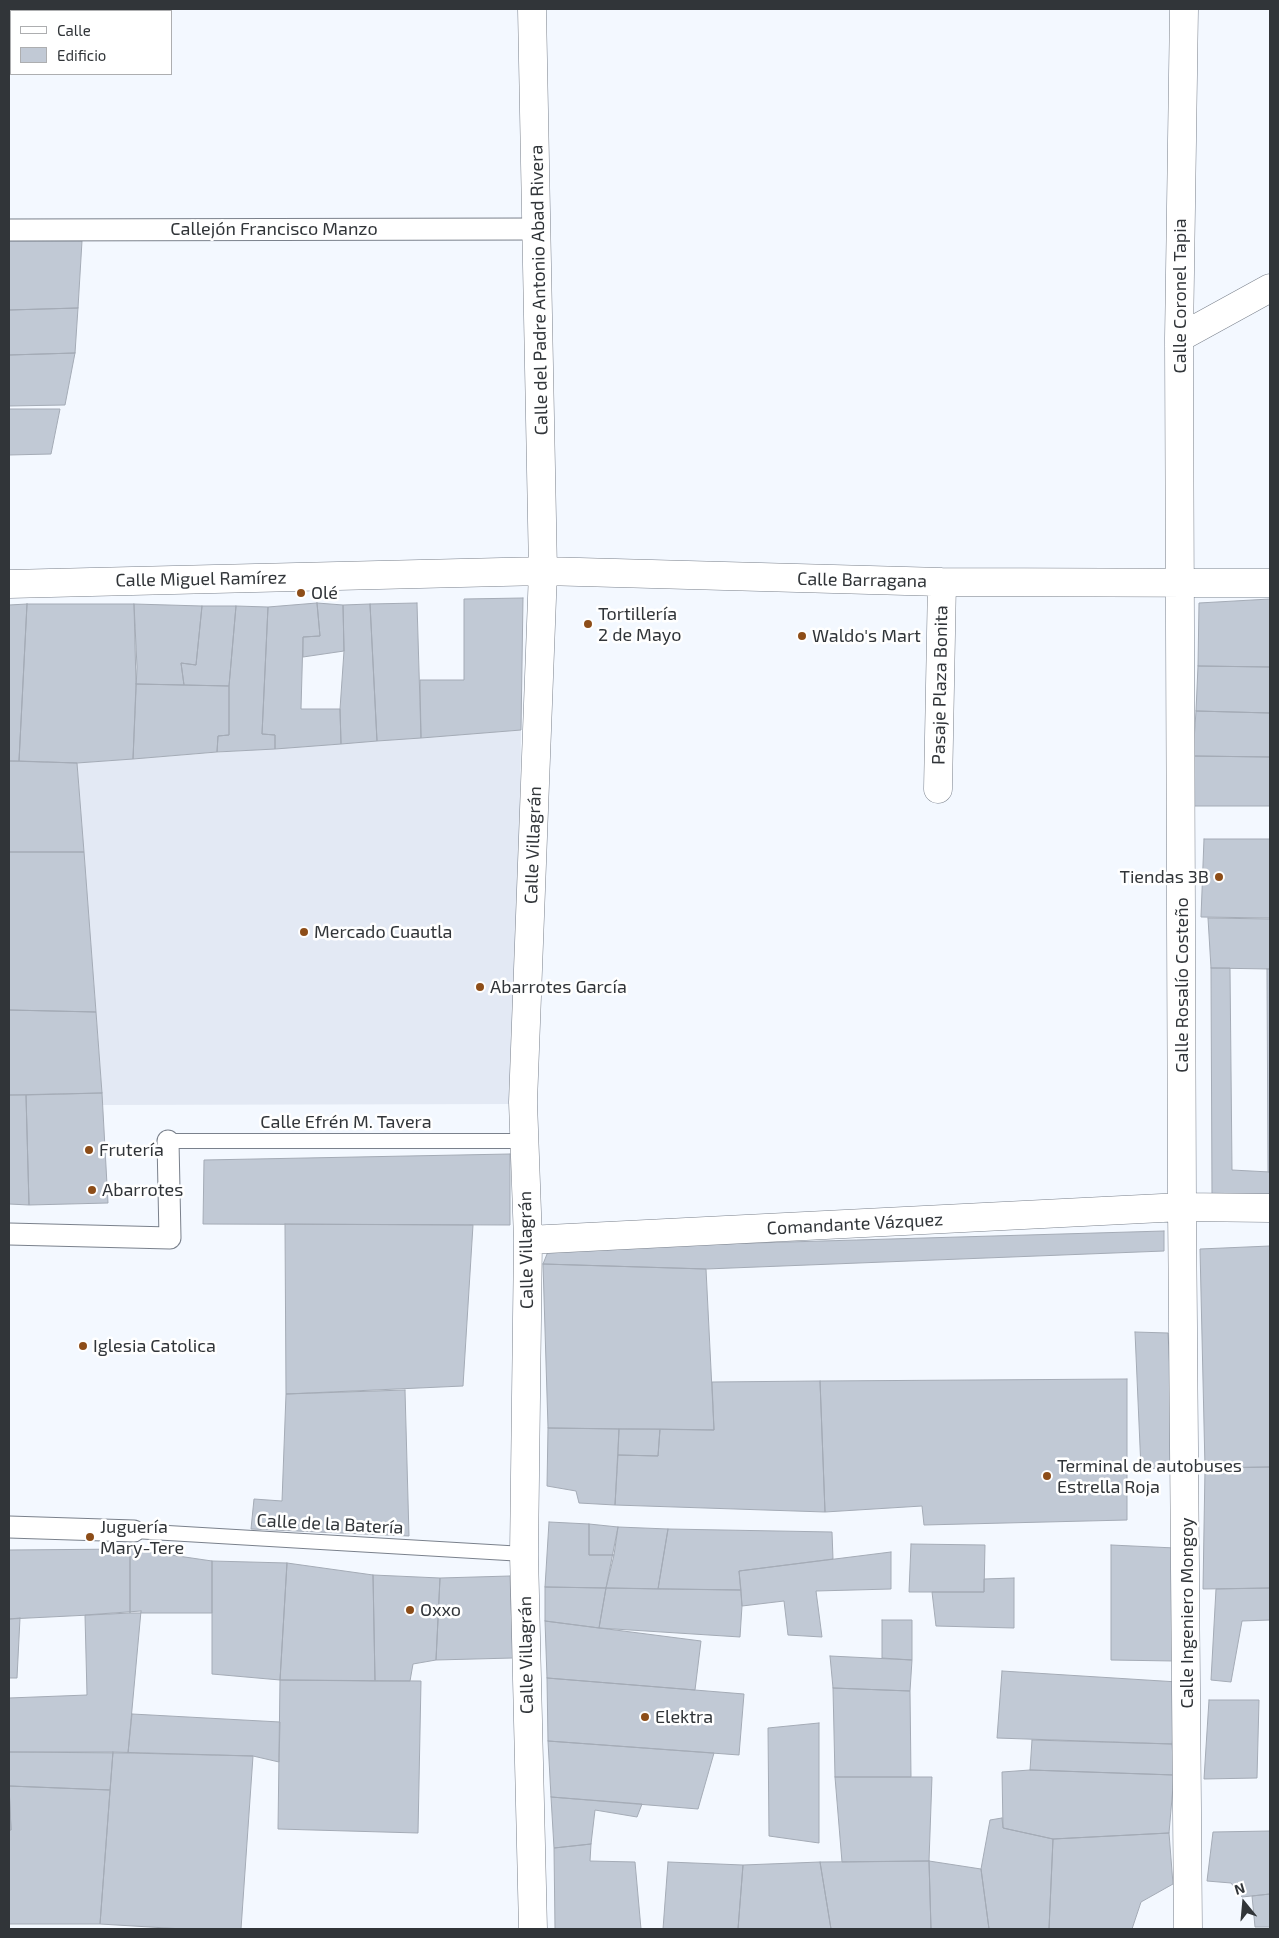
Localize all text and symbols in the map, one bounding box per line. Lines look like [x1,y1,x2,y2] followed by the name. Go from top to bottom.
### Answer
[10,10,172,75] legend
[57,21,91,39] text: Calle
[57,46,106,64] text: Edificio
[526,145,552,435] street label: Calle del Padre Antonio Abad Rivera
[170,218,378,240] street label: Callejón Francisco Manzo
[1169,218,1191,374] street label: Calle Coronel Tapia
[115,567,287,591] street label: Calle Miguel Ramírez
[797,568,927,592] street label: Calle Barragana
[311,582,338,604] place label: Olé
[295,587,307,599] marker: Olé
[598,603,681,646] place label: Tortillería 2 de Mayo
[928,605,952,765] street label: Pasaje Plaza Bonita
[582,618,594,630] marker: Tortillería 2 de Mayo
[812,625,921,647] place label: Waldo's Mart
[796,630,808,642] marker: Waldo's Mart
[520,786,546,904] street label: Calle Villagrán
[1119,866,1209,888] place label: Tiendas 3B
[1213,871,1225,883] marker: Tiendas 3B
[1171,897,1193,1073] street label: Calle Rosalío Costeño
[314,921,452,943] place label: Mercado Cuautla
[298,926,310,938] marker: Mercado Cuautla
[490,976,627,998] place label: Abarrotes García
[474,981,486,993] marker: Abarrotes García
[260,1111,432,1133] street label: Calle Efrén M. Tavera
[99,1139,164,1161] place label: Frutería
[83,1144,95,1156] marker: Frutería
[102,1179,183,1201] place label: Abarrotes
[86,1184,98,1196] marker: Abarrotes
[514,1191,538,1309] street label: Calle Villagrán
[766,1209,944,1239] street label: Comandante Vázquez
[93,1335,216,1357] place label: Iglesia Catolica
[77,1340,89,1352] marker: Iglesia Catolica
[1057,1455,1242,1498] place label: Terminal de autobuses Estrella Roja
[1041,1470,1053,1482] marker: Terminal de autobuses Estrella Roja
[256,1509,404,1539] street label: Calle de la Batería
[100,1516,184,1558] place label: Juguería Mary-Tere
[1176,1517,1198,1709] street label: Calle Ingeniero Mongoy
[84,1531,96,1543] marker: Juguería Mary-Tere
[514,1596,538,1714] street label: Calle Villagrán
[420,1599,461,1621] place label: Oxxo
[404,1604,416,1616] marker: Oxxo
[655,1706,713,1728] place label: Elektra
[639,1711,651,1723] marker: Elektra
[1219,1878,1269,1928] north arrow
[1232,1879,1247,1898] text: N

